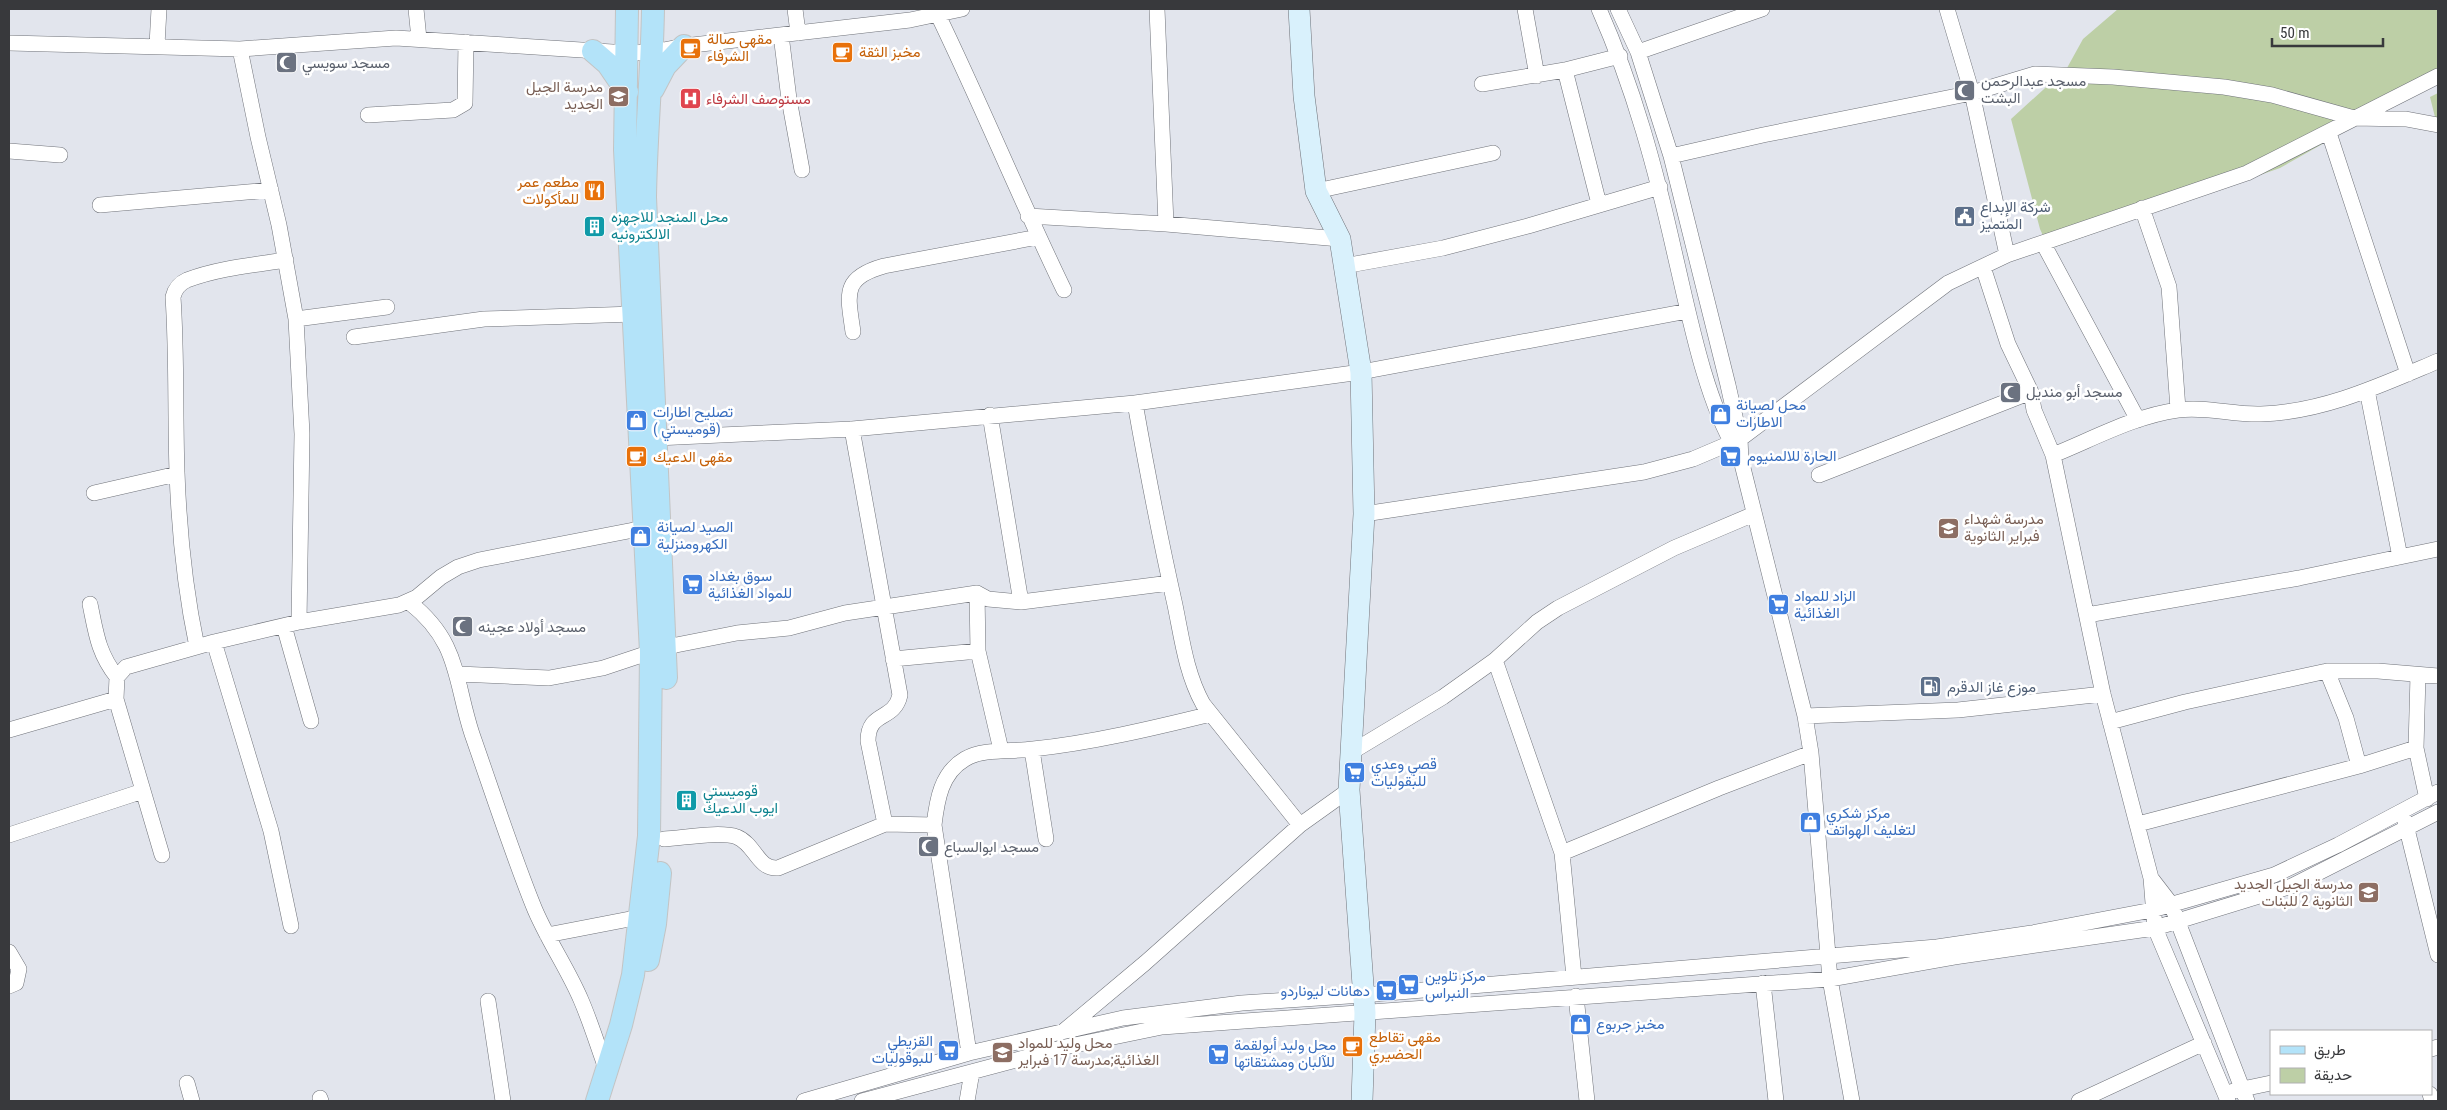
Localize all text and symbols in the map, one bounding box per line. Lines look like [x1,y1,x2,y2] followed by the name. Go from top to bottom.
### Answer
[2272,15,2383,47] scale bar
[2280,24,2310,42] text: 50 m
[707,30,772,65] place label: مقهى صالة الشرفاء
[679,36,703,60] cafe icon: مقهى صالة الشرفاء
[831,40,855,64] cafe icon: مخبز الثقة
[859,43,920,61] place label: مخبز الثقة
[274,51,298,75] mosque icon: مسجد سويسي
[302,54,390,76] place label: مسجد سويسي
[1981,72,2086,107] place label: مسجد عبدالرحمن البشت
[526,78,603,113] place label: مدرسة الجيل الجديد
[1953,78,1977,102] mosque icon: مسجد عبدالرحمن البشت
[607,84,631,108] school or university icon: مدرسة الجيل الجديد
[678,87,702,111] hospital icon: مستوصف الشرفاء
[706,90,811,108] place label: مستوصف الشرفاء
[516,173,579,208] place label: مطعم عمر للمأكولات
[583,179,607,203] restaurant icon: مطعم عمر للمأكولات
[1979,198,2051,233] place label: شركة الإبداع المتميز
[1952,204,1976,228] public building icon: شركة الإبداع المتميز
[611,208,728,243] place label: محل المنجد للاجهزه الالكترونيه
[583,214,607,238] building icon: محل المنجد للاجهزه الالكترونيه
[1998,380,2022,404] mosque icon: مسجد أبو منديل
[2026,383,2123,401] place label: مسجد أبو منديل
[1736,396,1806,431] place label: محل لصيانة الاطارات
[1708,402,1732,426] shop icon: محل لصيانة الاطارات
[653,403,734,442] place label: تصليح اطارات ( قوميستي)
[625,409,649,433] shop icon: تصليح اطارات ( قوميستي)
[1719,444,1743,468] supermarket icon: الحارة للالمنيوم
[625,445,649,469] cafe icon: مقهى الدعيك
[1747,447,1837,466] place label: الحارة للالمنيوم
[653,448,732,467] place label: مقهى الدعيك
[1964,510,2044,545] place label: مدرسة شهداء فبراير الثانوية
[1936,516,1960,540] school or university icon: مدرسة شهداء فبراير الثانوية
[657,518,733,553] place label: الصيد لصيانة الكهرومنزلية
[629,524,653,548] shop icon: الصيد لصيانة الكهرومنزلية
[708,567,792,602] place label: سوق بغداد للمواد الغذائية
[680,573,704,597] supermarket icon: سوق بغداد للمواد الغذائية
[1794,587,1856,622] place label: الزاد للمواد الغذائية
[1766,593,1790,617] supermarket icon: الزاد للمواد الغذائية
[450,615,474,639] mosque icon: مسجد أولاد عجينه
[478,618,586,636] place label: مسجد أولاد عجينه
[1919,675,1943,699] fuel station icon: موزع غاز الدقرم
[1947,678,2036,698] place label: موزع غاز الدقرم
[1371,755,1437,790] place label: قصي وعدي للبقوليات
[1343,761,1367,785] supermarket icon: قصي وعدي للبقوليات
[703,782,778,817] place label: قوميستي ايوب الدعيك
[675,788,699,812] building icon: قوميستي ايوب الدعيك
[1826,804,1916,839] place label: مركز شكري لتغليف الهواتف
[1798,810,1822,834] shop icon: مركز شكري لتغليف الهواتف
[916,835,940,859] mosque icon: مسجد ابوالسباع
[944,838,1039,858] place label: مسجد ابوالسباع
[2234,875,2353,910] place label: مدرسة الجيل الجديد الثانوية 2 للبنات
[2357,881,2381,905] school or university icon: مدرسة الجيل الجديد الثانوية 2 للبنات
[1425,967,1486,1003] place label: مركز تلوين النبراس
[1397,973,1421,997] supermarket icon: مركز تلوين النبراس
[1374,979,1398,1003] supermarket icon: دهانات ليوناردو
[1280,982,1370,1000] place label: دهانات ليوناردو
[1568,1012,1592,1036] shop icon: مخبز جربوع
[1596,1015,1665,1035] place label: مخبز جربوع
[1369,1028,1441,1067] place label: مقهى تقاطع الحضيري
[2270,1030,2432,1095] legend
[872,1032,933,1067] place label: القزيطي للبوقوليات
[1017,1034,1159,1069] place label: محل وليد للمواد الغذائية;مدرسة 17 فبراير
[1341,1034,1365,1058] cafe icon: مقهى تقاطع الحضيري
[1234,1036,1336,1071] place label: محل وليد أبولقمة للآلبان ومشتقاتها
[937,1038,961,1062] supermarket icon: القزيطي للبوقوليات
[990,1040,1014,1064] school or university icon: محل وليد للمواد الغذائية;مدرسة 17 فبراير
[2314,1041,2346,1060] text: طريق
[1206,1042,1230,1066] supermarket icon: محل وليد أبولقمة للآلبان ومشتقاتها
[2314,1066,2352,1084] text: حديقة

